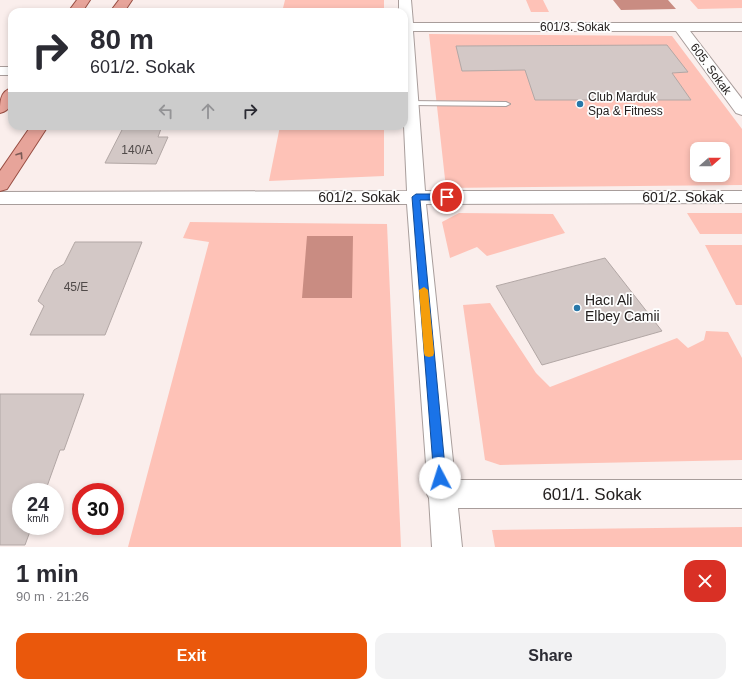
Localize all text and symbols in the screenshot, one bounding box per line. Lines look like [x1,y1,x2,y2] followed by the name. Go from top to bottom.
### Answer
[540,20,611,34] street label: 601/3. Sokak
[24,24,76,76] icon: right
[90,24,154,55] text: 80 m
[688,41,735,98] street label: 605. Sokak
[90,57,195,77] text: 601/2. Sokak
[588,90,663,118] place label: Club Marduk Spa & Fitness
[575,99,585,109] marker: Club Marduk Spa & Fitness
[155,100,177,122] icon: left
[197,100,219,122] icon: ahead
[239,100,261,122] icon: right
[690,142,730,182] north arrow
[690,142,730,182] map controls
[121,143,153,157] house number: 140/A
[15,153,22,160] one-way arrow
[430,180,464,214] pin
[436,186,458,208] icon: arrive
[318,189,401,205] street label: 601/2. Sokak
[642,189,725,205] street label: 601/2. Sokak
[64,280,88,294] house number: 45/E
[585,292,660,324] place label: Hacı Ali Elbey Camii
[572,303,582,313] marker: Hacı Ali Elbey Camii
[419,457,461,499] position arrow
[72,483,124,535] speed limit sign: 30
[542,485,642,504] street label: 601/1. Sokak
[27,493,49,515] text: 24
[27,513,49,524] text: km/h
[16,560,79,587] text: 1 min
[684,560,726,602] button: close
[16,589,89,604] text: 90 m · 21:26
[16,633,367,679] button: Exit
[375,633,726,679] button: Share

